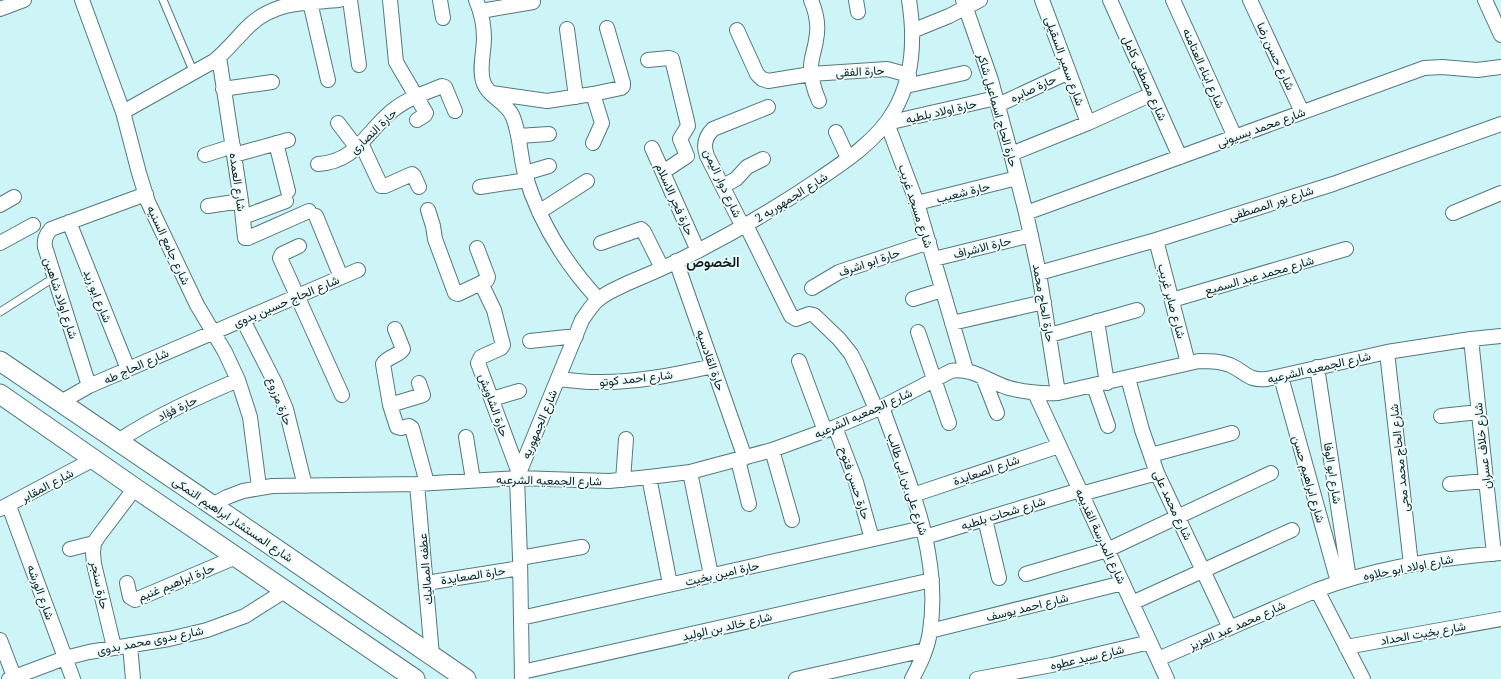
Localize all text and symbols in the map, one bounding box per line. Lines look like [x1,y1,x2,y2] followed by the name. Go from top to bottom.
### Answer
[1040,14,1088,108] street label: شارع سمير السقيلى
[1252,20,1298,93] street label: شارع حسن رضا
[1178,26,1228,111] street label: شارع ابناء العتامنه
[1118,33,1170,124] street label: شارع مصطفى كامل
[972,50,1021,169] street label: حارة الحاج اسماعيل شاكر
[835,62,885,81] street label: حارة الفقى
[1008,71,1059,106] street label: حارة صابره
[904,96,978,127] street label: حارة اولاد بلطيه
[1215,104,1308,152] street label: شارع محمد بسيونى
[347,105,400,158] street label: حارة النصارى
[699,146,745,221] street label: شارع دوار اليمن
[224,152,250,213] street label: شارع العمده
[651,161,698,238] street label: حارة فجر الاسلام
[894,162,937,250] street label: شارع مسجد غريب
[752,169,831,227] street label: شارع الجمهوريه 2
[935,178,992,207] street label: حارة شعيب
[1227,182,1316,226] street label: شارع نور المصطفى
[142,203,194,288] street label: شارع جامع السنيه
[952,233,1013,262] street label: حارة الاشراف
[836,245,902,280] street label: حارة ابو اشرف
[686,252,740,271] district label: الخصوص
[1203,252,1316,300] street label: شارع محمد عبد السميع
[39,255,81,341] street label: شارع اولاد شاهين
[1153,262,1189,341] street label: شارع صابر غريب
[1028,263,1058,344] street label: حارة الحاج محمد
[79,267,115,325] street label: شارع ابو زيد
[231,272,342,332] street label: شارع الحاج حسين بدوى
[693,327,729,393] street label: حارة القادسيه
[101,345,172,389] street label: شارع الحاج طه
[1266,348,1373,388] street label: شارع الجمعيه الشرعيه
[599,367,674,391] street label: شارع احمد كوتو
[475,371,512,439] street label: حارة الشاويش
[262,375,296,428] street label: حارة مزروع
[812,385,915,443] street label: شارع الجمعيه الشرعيه
[518,387,562,462] street label: شارع الجمهوريه
[155,392,200,425] street label: حارة فؤاد
[1470,402,1496,490] street label: شارع خلاف عسران
[1386,403,1414,513] street label: شارع الحاج محمد محى
[882,431,932,538] street label: شارع على بن ابى طالب
[1287,434,1329,525] street label: شارع ابراهيم حسن
[1319,441,1345,505] street label: شارع ابو الوفا
[834,445,874,522] street label: حارة حسن فتوح
[951,452,1022,490] street label: شارع الصعايدة
[17,465,77,507] street label: شارع المقابر
[1148,468,1196,543] street label: شارع محمد على
[496,472,602,490] street label: شارع الجمعيه الشرعيه
[169,473,296,567] street label: شارع المستشار ابراهيم النمكى
[1070,486,1130,587] street label: شارع المدرسة القديمه
[959,493,1048,535] street label: شارع شحات بلطيه
[414,533,436,605] street label: عطفه المماليك
[1362,551,1455,585] street label: شارع اولاد ابو حلاوه
[683,557,761,590] street label: حارة امين بخيت
[86,558,112,611] street label: حارة سنجر
[136,560,217,605] street label: حارة ابراهيم غنيم
[22,562,58,622] street label: شارع الورشه
[440,562,506,588] street label: حارة الصعايدة
[984,590,1070,626] street label: شارع احمد يوسف
[1186,597,1288,655] street label: شارع محمد عبد العزيز
[681,608,774,646] street label: شارع خالد بن الوليد
[1379,618,1467,650] street label: شارع بخيت الحداد
[95,622,205,660] street label: شارع بدوى محمد بدوى
[1049,641,1126,675] street label: شارع سيد عطوه

